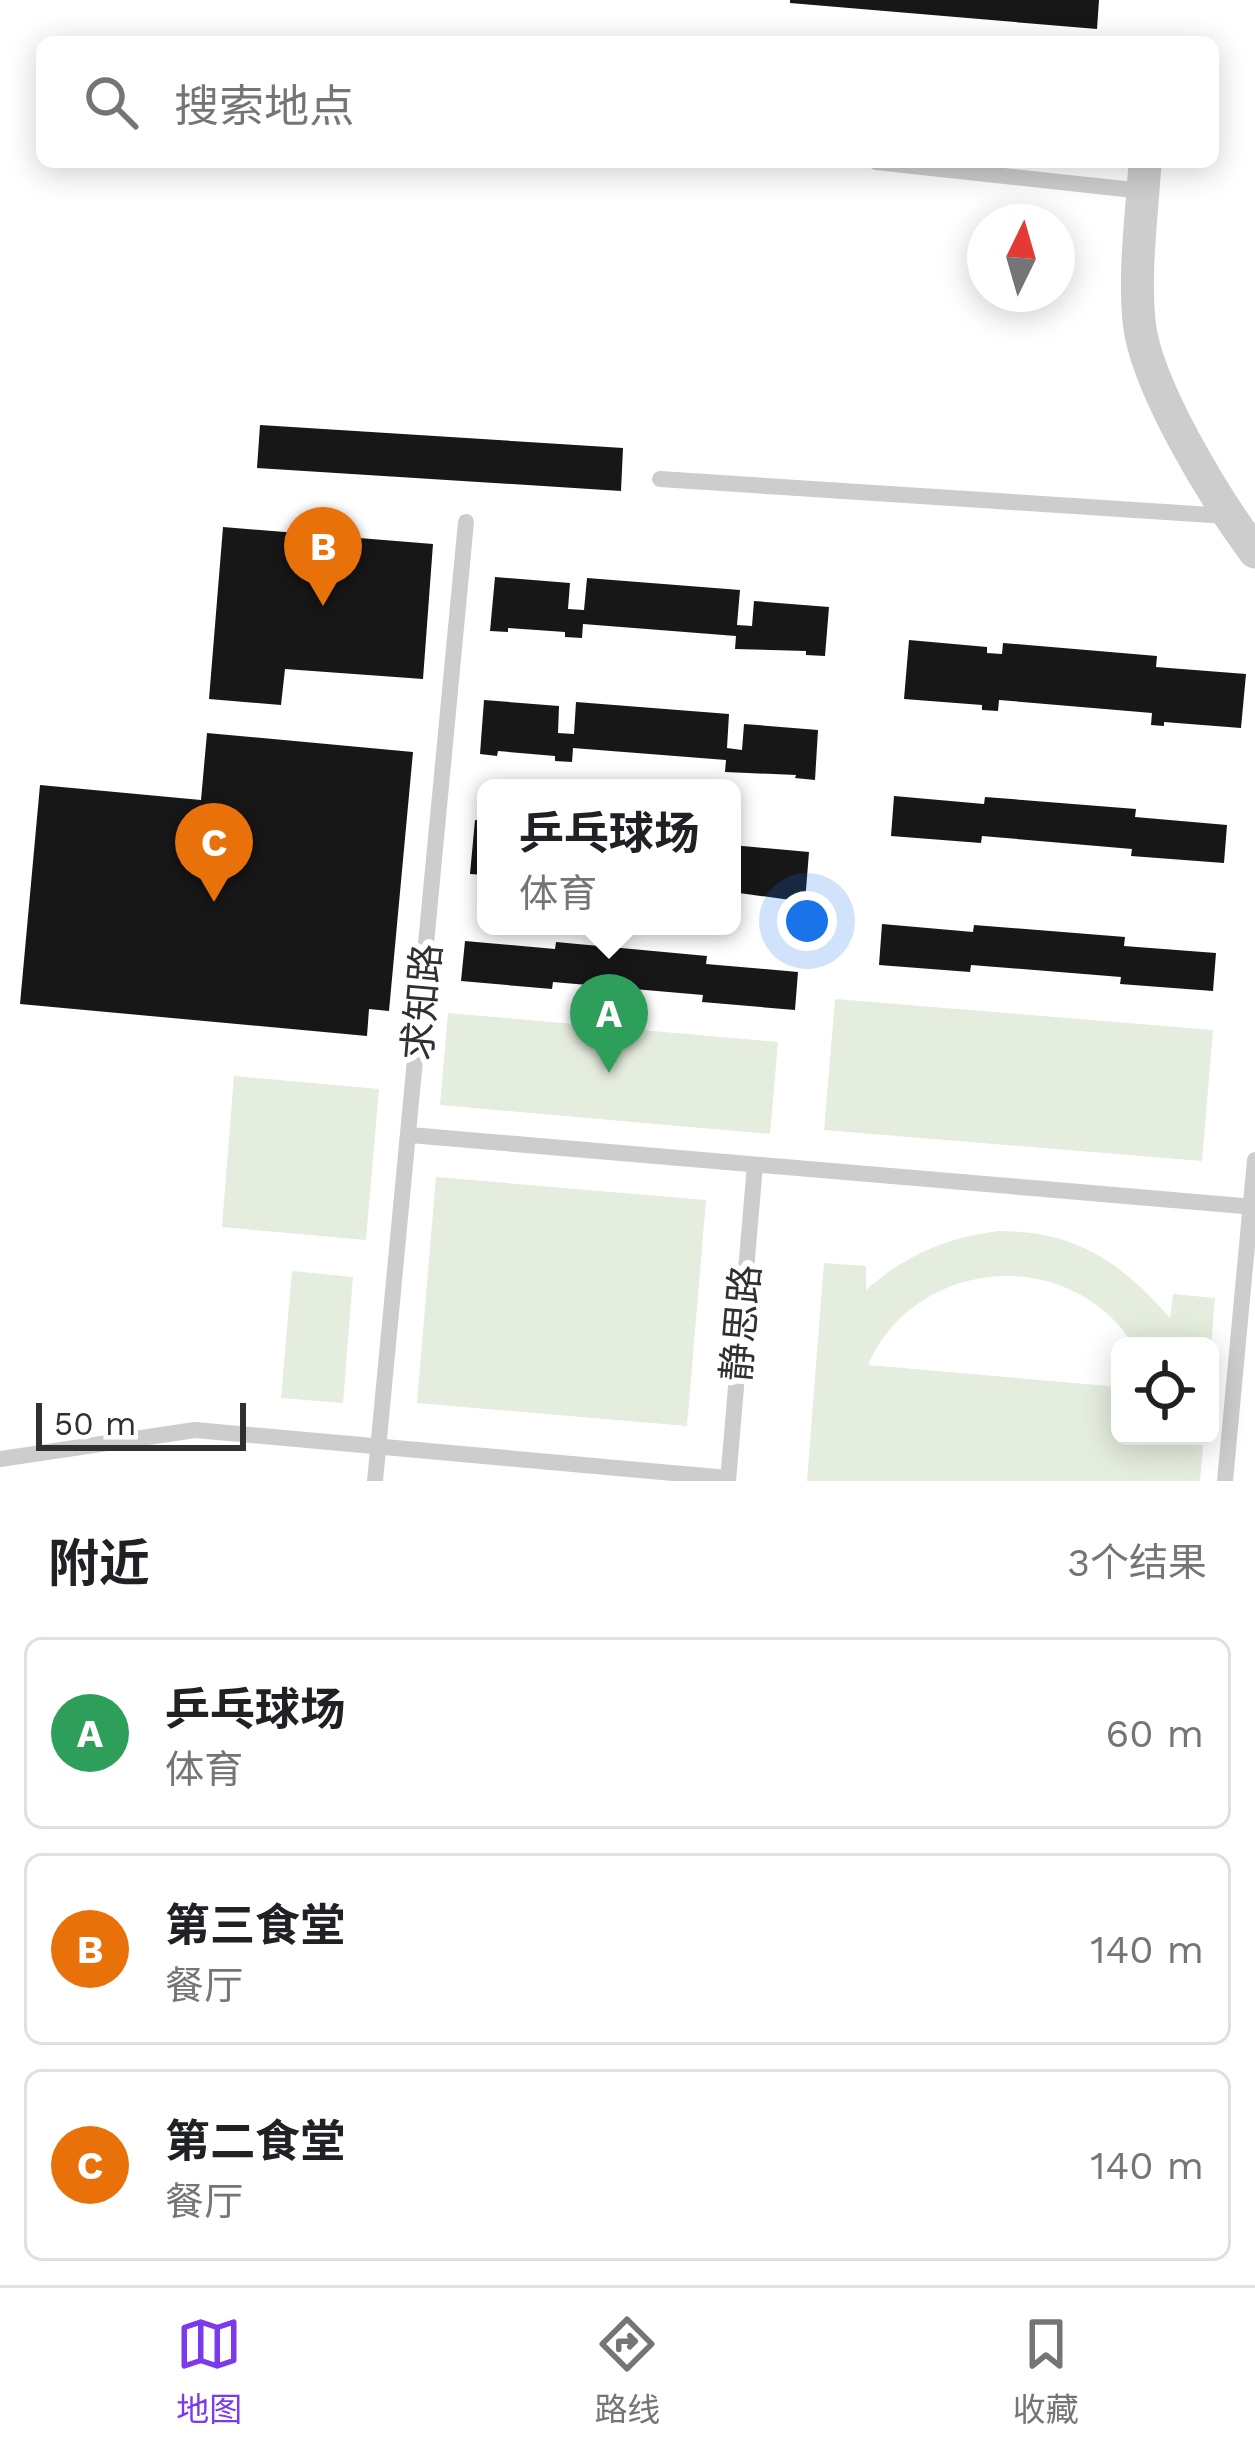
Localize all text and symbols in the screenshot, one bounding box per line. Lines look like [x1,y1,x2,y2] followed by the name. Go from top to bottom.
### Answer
[36,36,1219,168] search box
[78,69,144,135] icon: search
[174,80,354,133] text: 搜索地点
[967,204,1075,312] north arrow
[284,507,362,606] pin: B
[477,779,741,935] popup
[175,803,253,902] pin: C
[519,807,699,860] text: 乒乓球场
[519,871,597,916] text: 体育
[777,891,837,951] your location
[394,942,450,1062] street label: 求知路
[570,974,648,1073] pin: A
[713,1263,769,1383] street label: 静思路
[1111,1337,1219,1445] map controls
[1111,1337,1219,1445] button: locate
[36,1397,246,1450] scale bar
[54,1404,136,1443] text: 50 m
[48,1534,150,1593] text: 附近
[1067,1540,1207,1585] text: 3个结果
[165,1683,345,1736] text: 乒乓球场
[77,1711,103,1756] text: A
[1106,1711,1204,1756] text: 60 m
[165,1747,243,1792] text: 体育
[165,1899,345,1952] text: 第三食堂
[77,1927,103,1972] text: B
[1090,1927,1204,1972] text: 140 m
[165,1963,243,2008] text: 餐厅
[165,2115,345,2168] text: 第二食堂
[77,2143,103,2188] text: C
[1090,2143,1204,2188] text: 140 m
[165,2179,243,2224] text: 餐厅
[176,2311,242,2431] tab: 地图
[594,2311,660,2431] tab: 路线
[1013,2311,1079,2431] tab: 收藏

